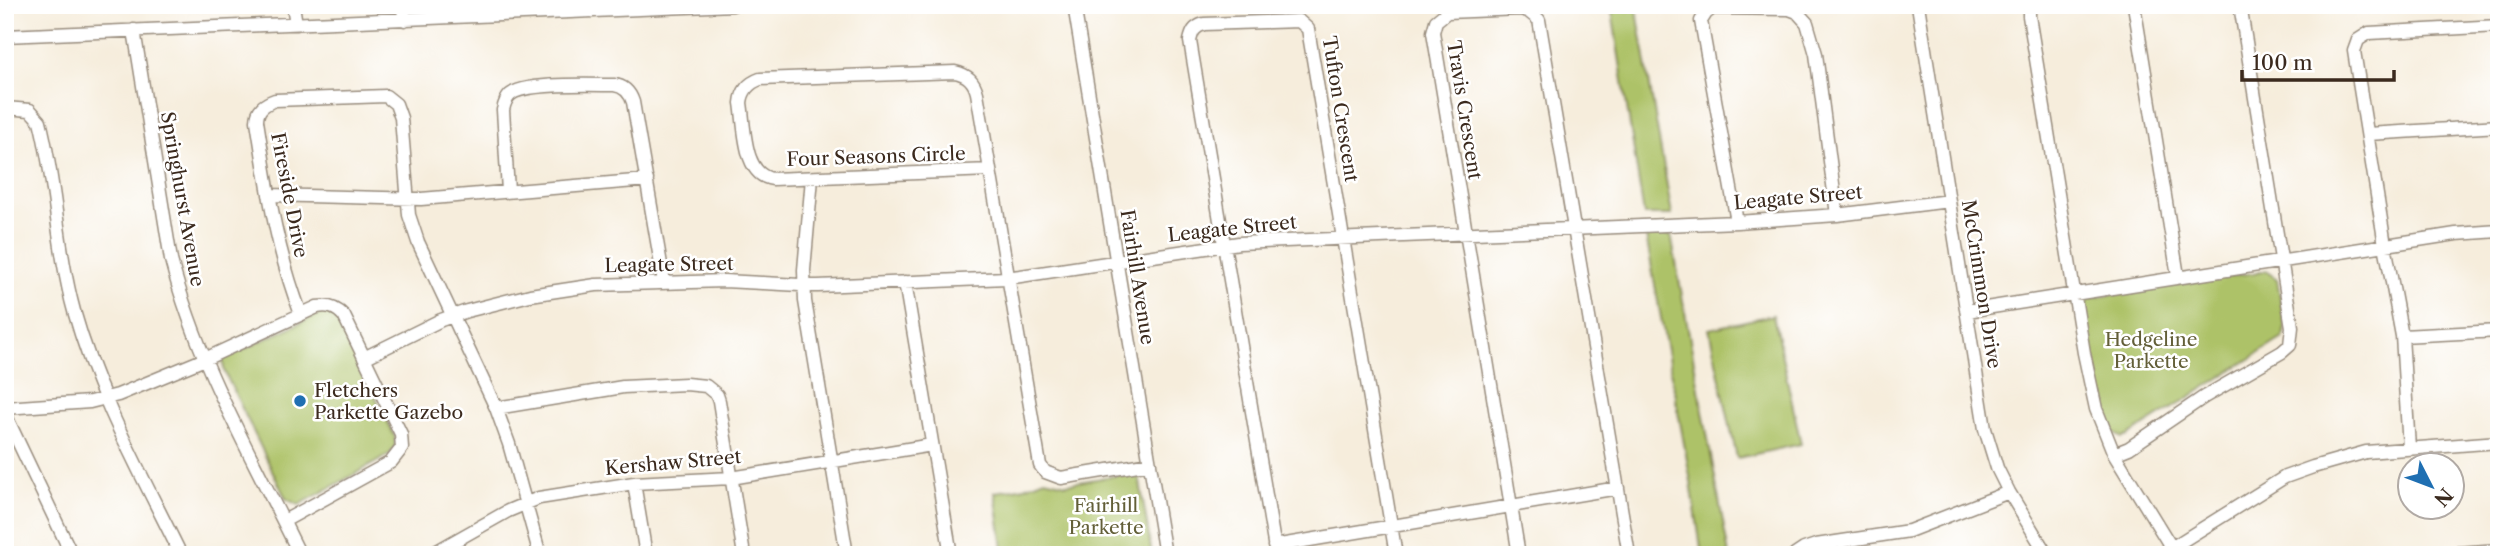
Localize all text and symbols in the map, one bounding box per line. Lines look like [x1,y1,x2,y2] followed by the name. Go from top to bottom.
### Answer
[1318,34,1363,184] street label: Tufton Crescent
[2242,38,2394,82] scale bar
[1442,39,1487,182] street label: Travis Crescent
[2252,50,2313,75] text: 100 m
[156,110,209,288] street label: Springhurst Avenue
[266,130,313,260] street label: Fireside Drive
[786,142,966,171] street label: Four Seasons Circle
[1733,180,1864,215] street label: Leagate Street
[1957,198,2006,370] street label: McCrimmon Drive
[1115,208,1160,346] street label: Fairhill Avenue
[1167,210,1298,247] street label: Leagate Street
[604,252,734,277] street label: Leagate Street
[2105,328,2197,373] park label: Hedgeline Parkette
[314,379,463,424] place label: Fletchers Parkette Gazebo
[292,393,308,409] marker: Fletchers Parkette Gazebo
[604,445,742,480] street label: Kershaw Street
[2396,452,2466,522] north arrow
[2429,483,2457,511] text: N
[1068,494,1144,539] park label: Fairhill Parkette

